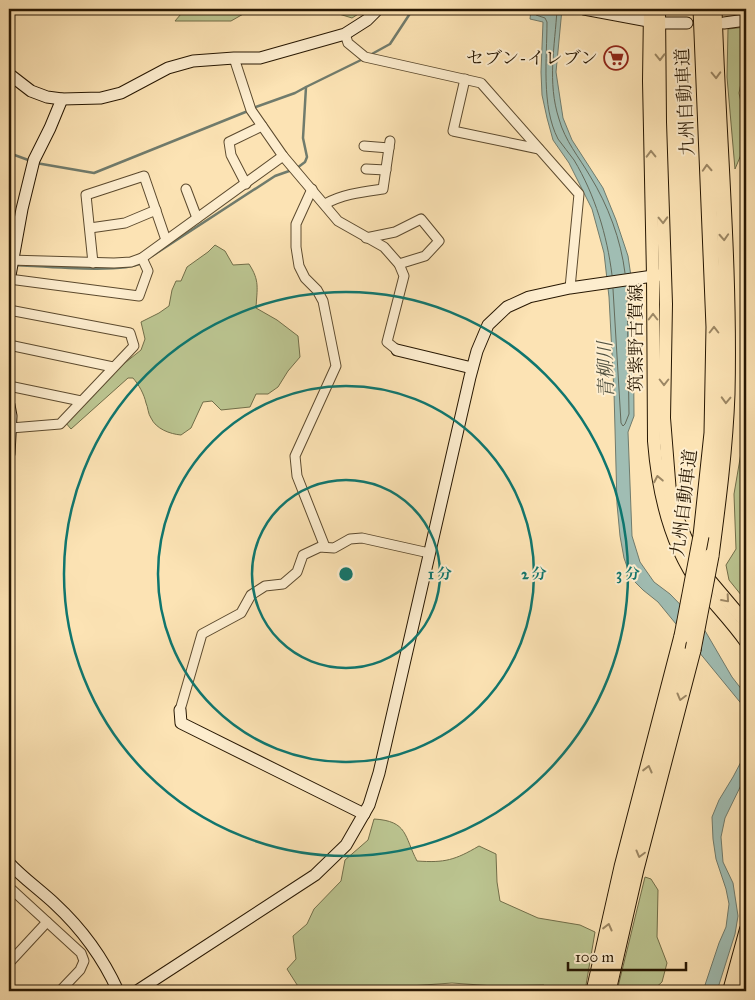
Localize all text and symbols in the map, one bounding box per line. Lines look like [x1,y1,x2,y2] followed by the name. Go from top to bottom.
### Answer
[603,45,629,71] supermarket icon: セブン-イレブン
[466,47,598,69] place label: セブン-イレブン
[671,47,699,157] street label: 九州自動車道
[655,54,665,62] one-way arrow
[711,71,722,79] one-way arrow
[645,150,656,158] one-way arrow
[702,164,712,172] one-way arrow
[658,216,669,224] one-way arrow
[719,234,729,242] one-way arrow
[625,284,647,392] street label: 筑紫野古賀線
[648,313,658,320] one-way arrow
[709,326,719,334] one-way arrow
[593,339,618,399] water label: 青柳川
[659,379,669,387] one-way arrow
[721,396,732,404] one-way arrow
[667,448,701,558] street label: 九州自動車道
[653,475,664,484] one-way arrow
[337,565,355,583] centre of rings
[428,565,452,583] text: 1 分
[521,565,547,583] text: 2 分
[616,565,640,584] text: 3 分
[721,593,730,602] one-way arrow
[676,692,686,700] one-way arrow
[642,765,652,773] one-way arrow
[635,850,645,858] one-way arrow
[602,922,613,931] one-way arrow
[568,940,685,972] scale bar
[575,948,615,966] text: 100 m

